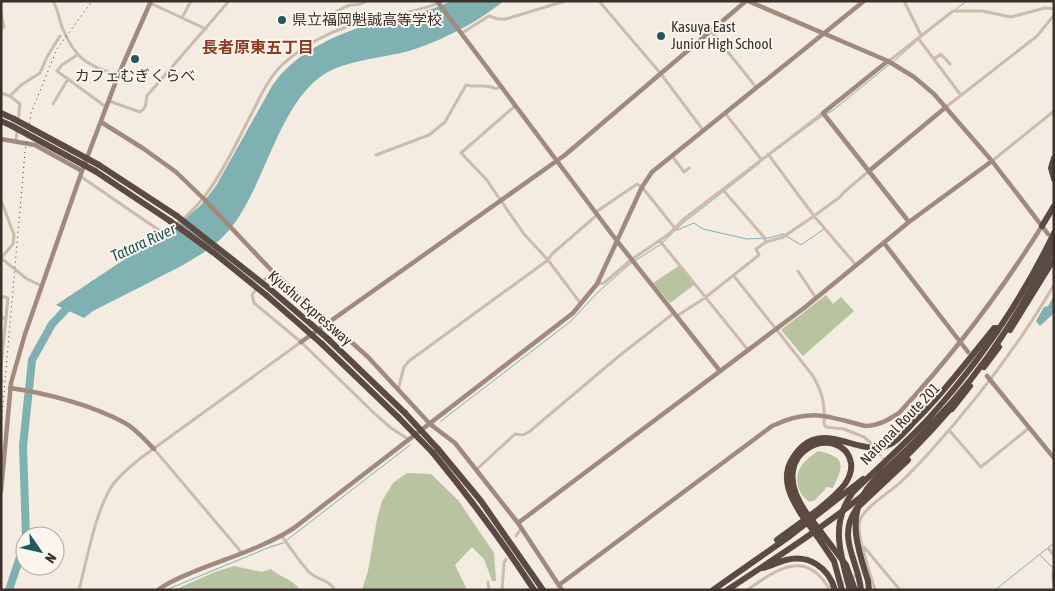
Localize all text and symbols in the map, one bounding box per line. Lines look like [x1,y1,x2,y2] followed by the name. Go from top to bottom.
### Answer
[292,11,442,28] place label: 県立福岡魁誠高等学校
[276,14,288,26] marker: 県立福岡魁誠高等学校
[671,18,772,52] place label: Kasuya East Junior High School
[655,30,667,42] marker: Kasuya East Junior High School
[202,38,314,56] district label: 長者原東五丁目
[129,53,141,65] marker: カフェむぎくらべ
[75,67,195,84] place label: カフェむぎくらべ
[108,219,179,265] water label: Tatara River
[265,267,356,349] street label: Kyushu Expressway
[856,379,943,468] street label: National Route 201
[15,526,65,576] north arrow
[42,550,60,566] text: N

